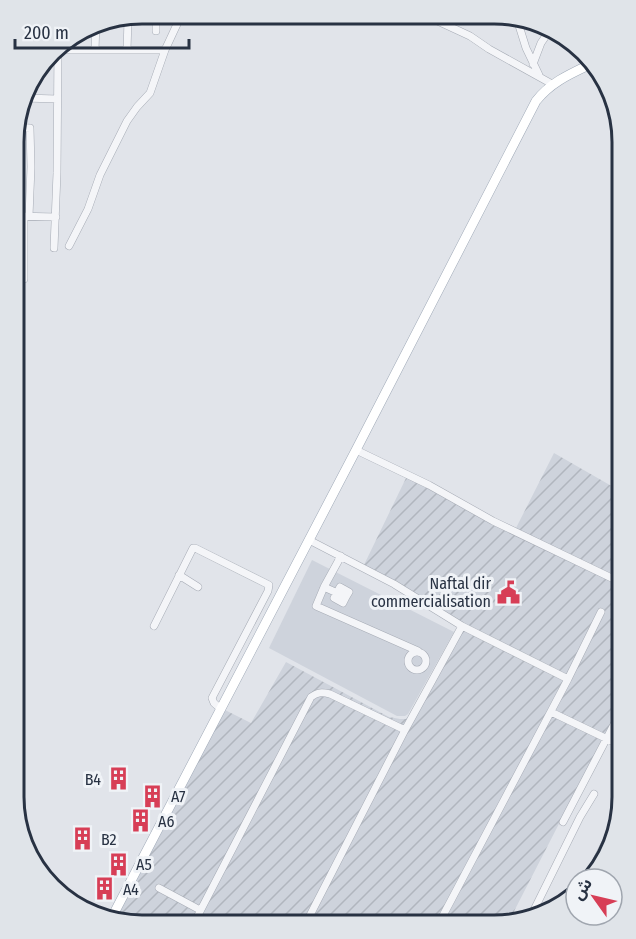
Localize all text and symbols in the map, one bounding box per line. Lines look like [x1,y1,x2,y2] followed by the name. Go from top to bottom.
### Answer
[15,12,189,50] scale bar
[24,22,69,44] text: 200 m
[371,574,491,611] place label: Naftal dir commercialisation
[496,579,522,605] public building icon: Naftal dir commercialisation
[106,766,132,792] building icon: B4
[85,770,101,789] place label: B4
[140,783,166,809] building icon: A7
[171,787,186,806] place label: A7
[127,808,153,834] building icon: A6
[158,812,174,831] place label: A6
[70,826,96,852] building icon: B2
[101,830,117,849] place label: B2
[105,851,131,877] building icon: A5
[136,855,152,874] place label: A5
[564,867,624,927] north arrow
[568,874,596,903] text: ش
[92,876,118,902] building icon: A4
[123,880,139,899] place label: A4

